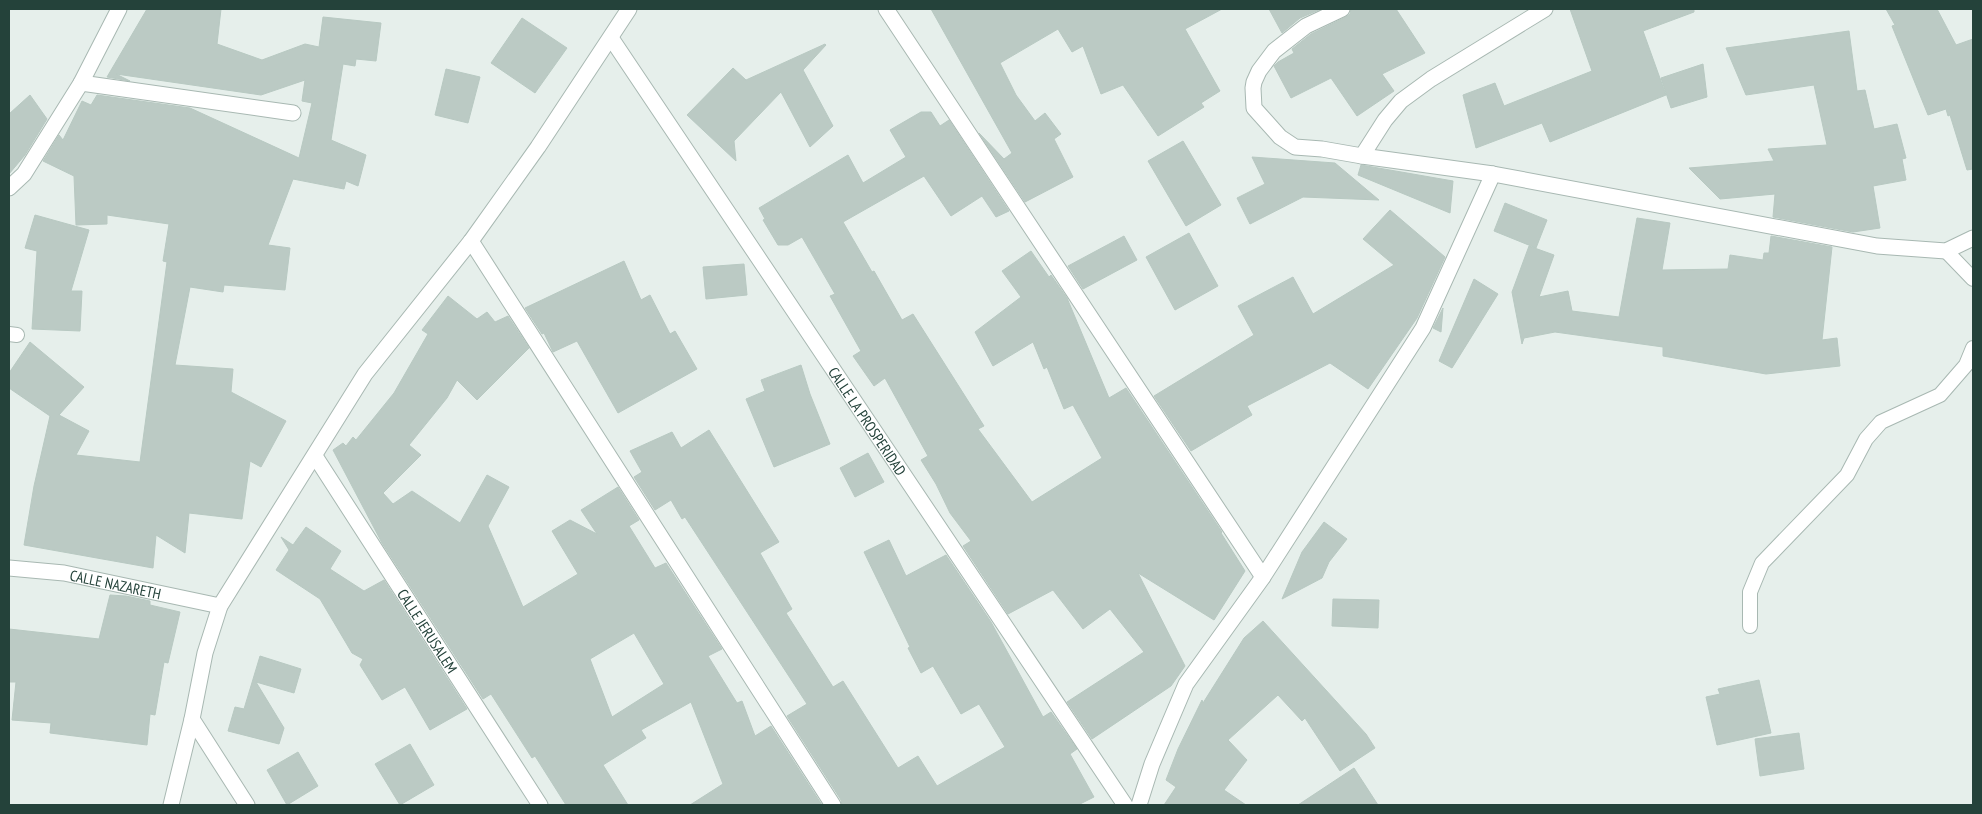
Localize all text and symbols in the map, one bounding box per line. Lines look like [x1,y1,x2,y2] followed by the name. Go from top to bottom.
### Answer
[825,363,911,479] street label: CALLE LA PROSPERIDAD
[68,565,163,603] street label: CALLE NAZARETH
[394,585,462,677] street label: CALLE JERUSALEM

